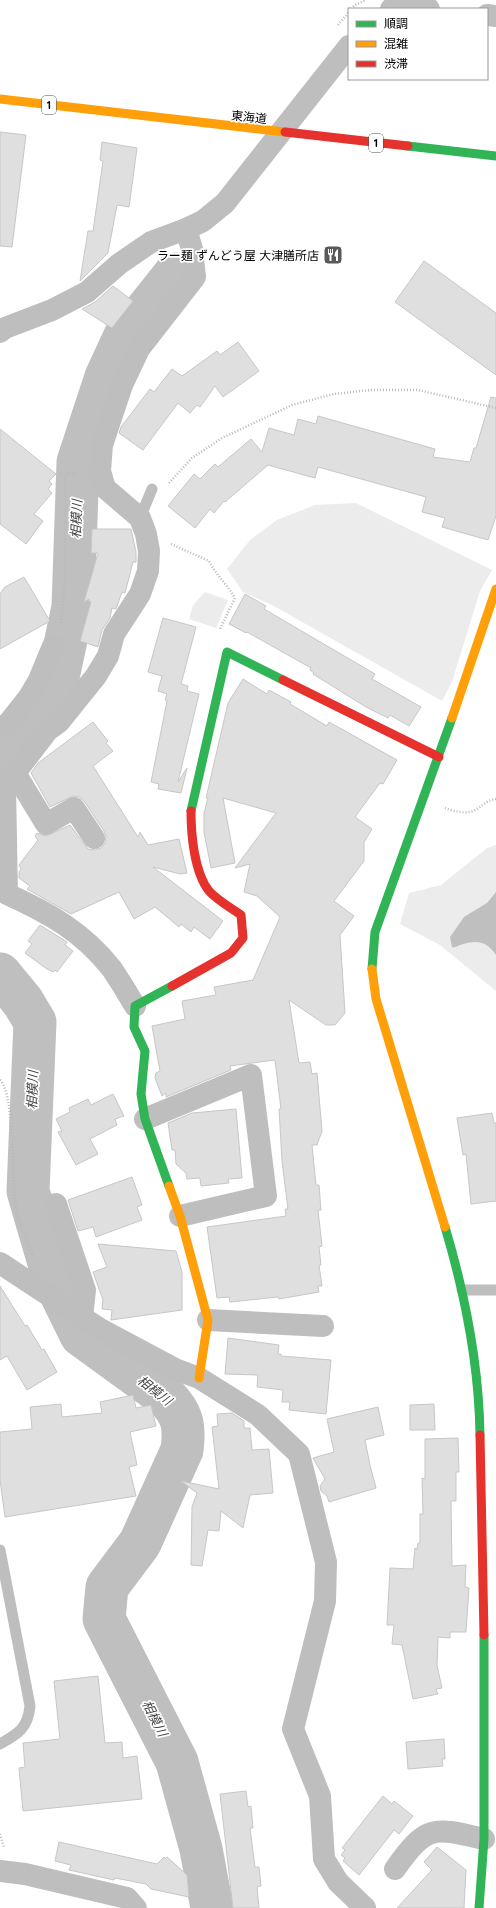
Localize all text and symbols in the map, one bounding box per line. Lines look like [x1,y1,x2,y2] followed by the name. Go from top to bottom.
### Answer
[348,8,488,80] legend
[384,16,408,31] text: 順調
[384,36,408,51] text: 混雑
[384,56,408,71] text: 渋滞
[42,96,56,114] road number: 1
[230,108,268,126] street label: 東海道
[369,134,383,152] road number: 1
[322,244,344,266] restaurant icon: ラー麺 ずんどう屋 大津膳所店
[157,248,319,263] place label: ラー麺 ずんどう屋 大津膳所店
[67,497,85,539] water label: 相模川
[23,1068,41,1110] water label: 相模川
[135,1372,177,1410] water label: 相模川
[139,1697,172,1741] water label: 相模川

